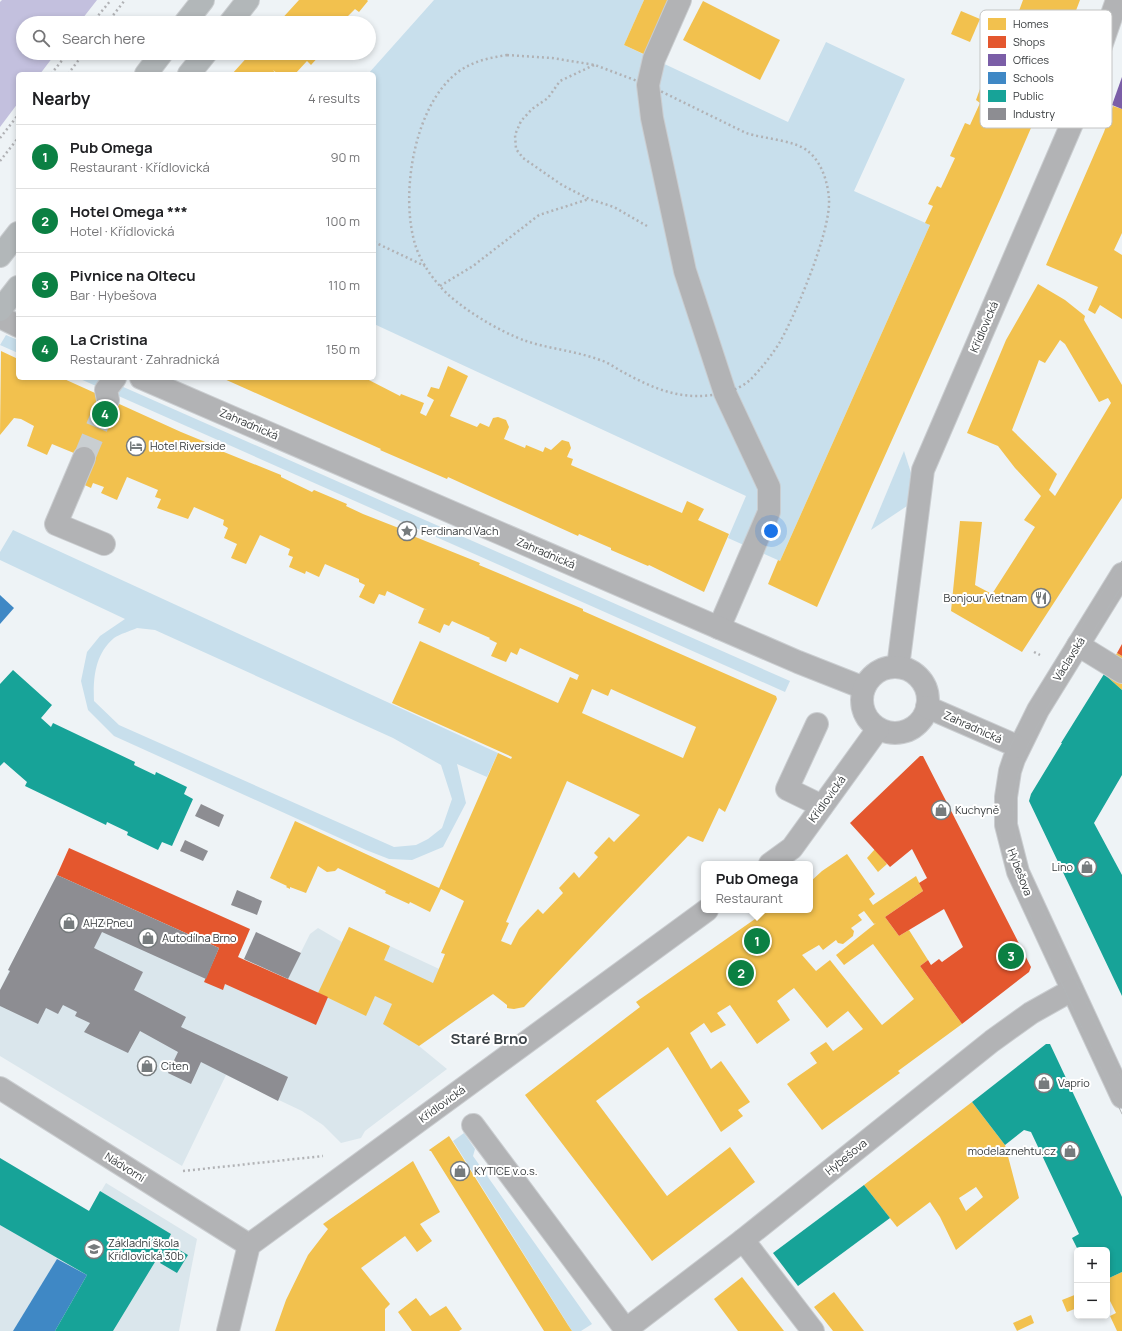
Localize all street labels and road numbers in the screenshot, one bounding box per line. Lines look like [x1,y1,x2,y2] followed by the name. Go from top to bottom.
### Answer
[966,299,1001,355] street label: Křídlovická
[217,404,281,443] street label: Zahradnická
[514,533,578,572] street label: Zahradnická
[1049,634,1088,684] street label: Václavská
[942,707,1005,746] street label: Zahradnická
[805,772,849,825] street label: Křídlovická
[1005,846,1036,898] street label: Hybešova
[415,1082,468,1126] street label: Křídlovická
[822,1135,870,1178] street label: Hybešova
[102,1148,149,1185] street label: Nádvorní

